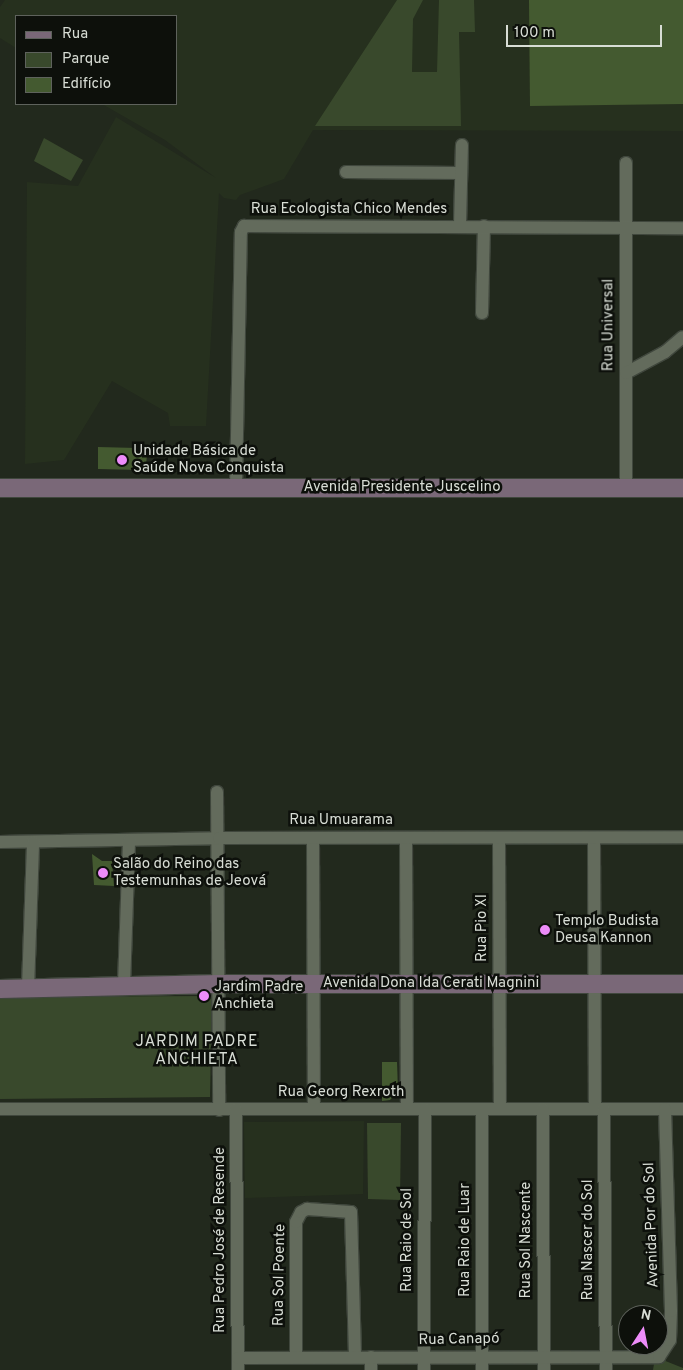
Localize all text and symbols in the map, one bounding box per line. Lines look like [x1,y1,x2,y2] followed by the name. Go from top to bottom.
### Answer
[15,15,178,105] legend
[508,15,664,47] scale bar
[514,24,555,43] text: 100 m
[62,25,88,44] text: Rua
[62,50,110,69] text: Parque
[62,75,111,94] text: Edifício
[251,201,447,219] street label: Rua Ecologista Chico Mendes
[600,279,618,371] street label: Rua Universal
[133,442,284,477] place label: Unidade Básica de Saúde Nova Conquista
[115,453,129,467] marker: Unidade Básica de Saúde Nova Conquista
[303,479,501,497] street label: Avenida Presidente Juscelino
[289,812,393,830] street label: Rua Umuarama
[113,855,266,890] place label: Salão do Reino das Testemunhas de Jeová
[97,867,109,879] marker: Salão do Reino das Testemunhas de Jeová
[474,894,492,962] street label: Rua Pio XI
[555,912,659,947] place label: Templo Budista Deusa Kannon
[539,924,551,936] marker: Templo Budista Deusa Kannon
[323,975,539,993] street label: Avenida Dona Ida Cerati Magnini
[214,978,303,1013] place label: Jardim Padre Anchieta
[198,990,210,1002] marker: Jardim Padre Anchieta
[134,1032,260,1070] district label: JARDIM PADRE ANCHIETA
[278,1084,404,1102] street label: Rua Georg Rexroth
[212,1147,230,1333] street label: Rua Pedro José de Resende
[641,1162,663,1288] street label: Avenida Por do Sol
[580,1179,598,1301] street label: Rua Nascer do Sol
[518,1182,536,1298] street label: Rua Sol Nascente
[457,1183,475,1297] street label: Rua Raio de Luar
[399,1188,417,1292] street label: Rua Raio de Sol
[270,1224,290,1326] street label: Rua Sol Poente
[618,1305,668,1355] north arrow
[639,1306,652,1325] text: N
[418,1330,500,1350] street label: Rua Canapó

